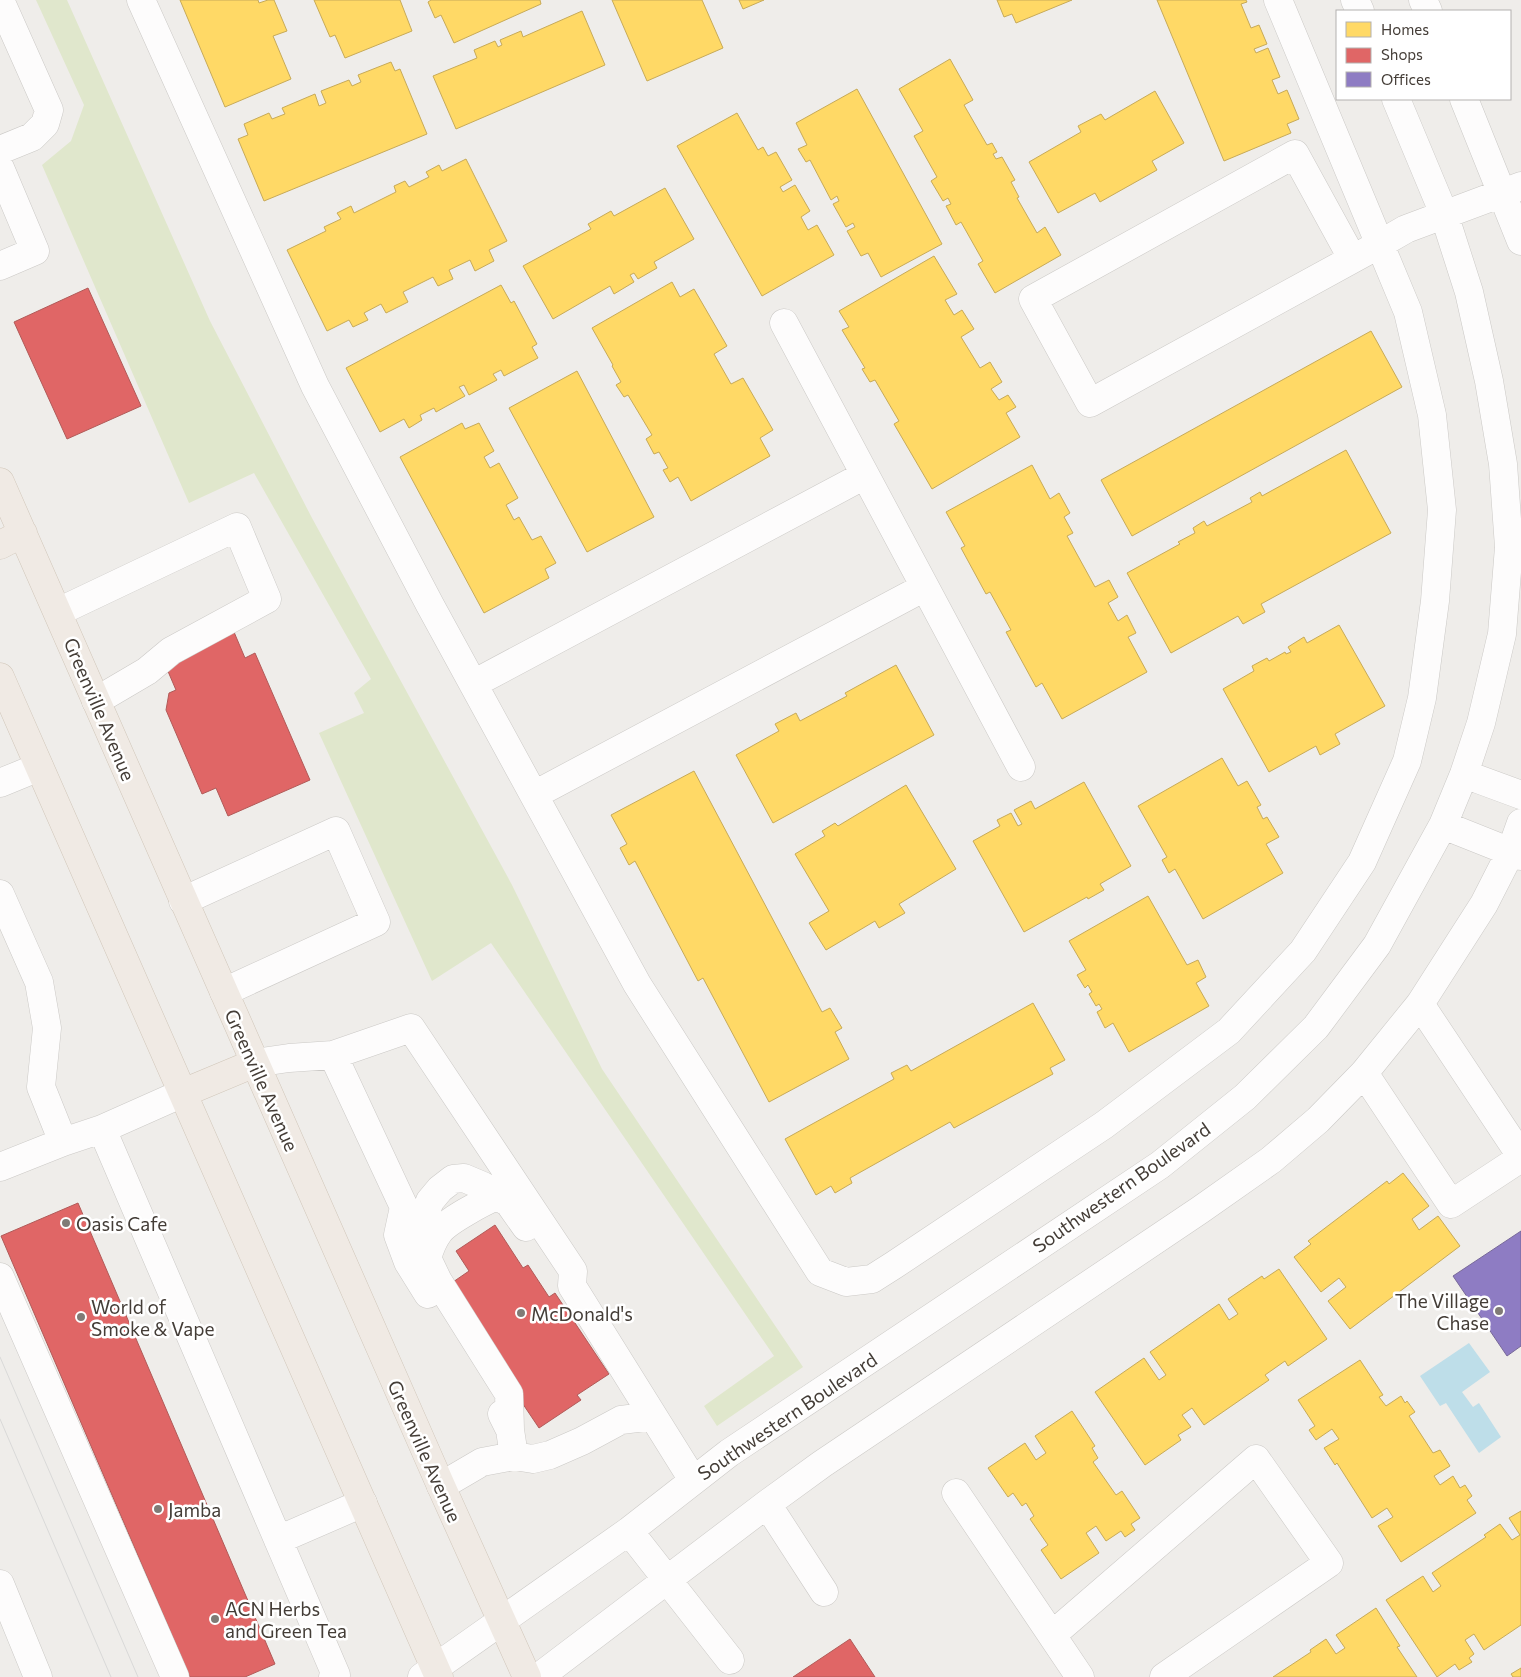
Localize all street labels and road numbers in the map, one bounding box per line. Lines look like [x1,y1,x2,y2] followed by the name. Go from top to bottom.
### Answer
[59,634,141,784] street label: Greenville Avenue
[220,1005,304,1155] street label: Greenville Avenue
[1028,1117,1214,1257] street label: Southwestern Boulevard
[693,1347,881,1485] street label: Southwestern Boulevard
[383,1376,467,1526] street label: Greenville Avenue

